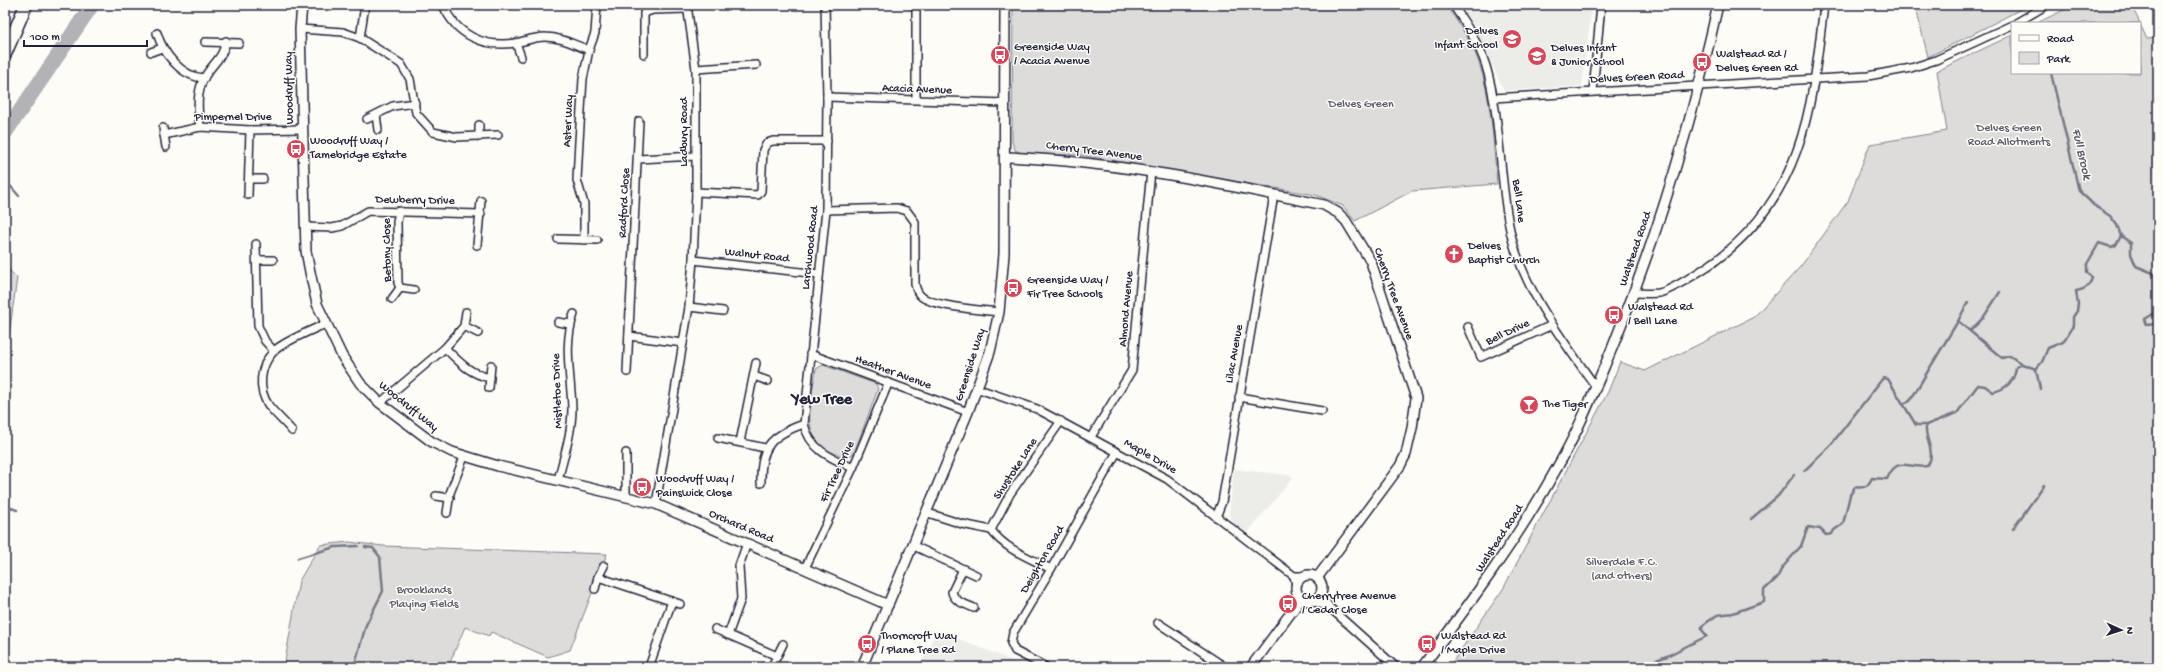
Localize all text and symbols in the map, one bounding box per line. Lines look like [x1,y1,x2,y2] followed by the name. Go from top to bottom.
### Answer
[24,22,147,48] scale bar
[2011,22,2141,74] legend
[1434,25,1499,53] place label: Delves Infant School
[1501,28,1523,50] school or university icon: Delves Infant School
[29,31,60,45] text: 100 m
[2047,33,2074,47] text: Road
[1014,41,1091,69] place label: Greenside Way / Acacia Avenue
[1550,42,1625,70] place label: Delves Infant & Junior School
[989,44,1011,66] bus stop icon: Greenside Way / Acacia Avenue
[1526,45,1548,67] school or university icon: Delves Infant & Junior School
[1715,48,1798,76] place label: Walstead Rd / Delves Green Rd
[1691,51,1713,73] bus stop icon: Walstead Rd / Delves Green Rd
[282,52,298,124] street label: Woodruff Way
[2046,53,2072,67] text: Park
[1589,68,1685,88] street label: Delves Green Road
[882,82,953,98] street label: Acacia Avenue
[561,94,577,148] street label: Aster Way
[678,96,692,167] street label: Ladbury Road
[1327,98,1394,112] park label: Delves Green
[193,111,273,125] street label: Pimpernel Drive
[1968,122,2051,150] park label: Delves Green Road Allotments
[2068,127,2094,182] water label: Full Brook
[309,135,407,163] place label: Woodruff Way / Tamebridge Estate
[285,138,307,160] bus stop icon: Woodruff Way / Tamebridge Estate
[1045,139,1144,165] street label: Cherry Tree Avenue
[616,167,634,238] street label: Radford Close
[1508,178,1528,224] street label: Bell Lane
[374,193,456,209] street label: Dewberry Drive
[800,205,822,290] street label: Larchwood Road
[1617,209,1656,288] street label: Walstead Road
[380,217,396,283] street label: Betony Close
[1467,240,1540,268] place label: Delves Baptist Church
[1443,243,1465,265] church icon: Delves Baptist Church
[724,246,791,266] street label: Walnut Road
[1370,246,1416,343] street label: Cherry Tree Avenue
[1117,270,1137,348] street label: Almond Avenue
[1026,274,1109,302] place label: Greenside Way / Fir Tree Schools
[1002,277,1024,299] bus stop icon: Greenside Way / Fir Tree Schools
[1628,301,1694,329] place label: Walstead Rd / Bell Lane
[1603,304,1625,326] bus stop icon: Walstead Rd / Bell Lane
[1483,316,1533,350] street label: Bell Drive
[1223,323,1247,384] street label: Lilac Avenue
[953,327,989,403] street label: Greenside Way
[550,352,566,429] street label: Mistletoe Drive
[853,353,934,394] street label: Heather Avenue
[375,379,441,435] street label: Woodruff Way
[790,391,853,410] district label: Yew Tree
[1518,394,1540,416] bar icon: The Tiger
[1542,398,1589,412] place label: The Tiger
[991,435,1042,502] street label: Shustoke Lane
[1121,436,1180,478] street label: Maple Drive
[817,438,859,506] street label: Fir Tree Drive
[655,473,734,501] place label: Woodruff Way / Painswick Close
[631,476,653,498] bus stop icon: Woodruff Way / Painswick Close
[1473,502,1528,575] street label: Walstead Road
[707,507,776,547] street label: Orchard Road
[1017,523,1068,597] street label: Deighton Road
[1586,556,1658,584] park label: Silverdale F.C. (and others)
[389,584,459,612] park label: Brooklands Playing Fields
[1302,590,1397,618] place label: Cherrytree Avenue / Cedar Close
[1277,593,1299,615] bus stop icon: Cherrytree Avenue / Cedar Close
[2101,610,2141,650] north arrow
[2123,627,2135,634] text: N
[880,630,957,658] place label: Thorncroft Way / Plane Tree Rd
[1441,630,1507,658] place label: Walstead Rd / Maple Drive
[856,633,878,655] bus stop icon: Thorncroft Way / Plane Tree Rd
[1416,633,1438,655] bus stop icon: Walstead Rd / Maple Drive

